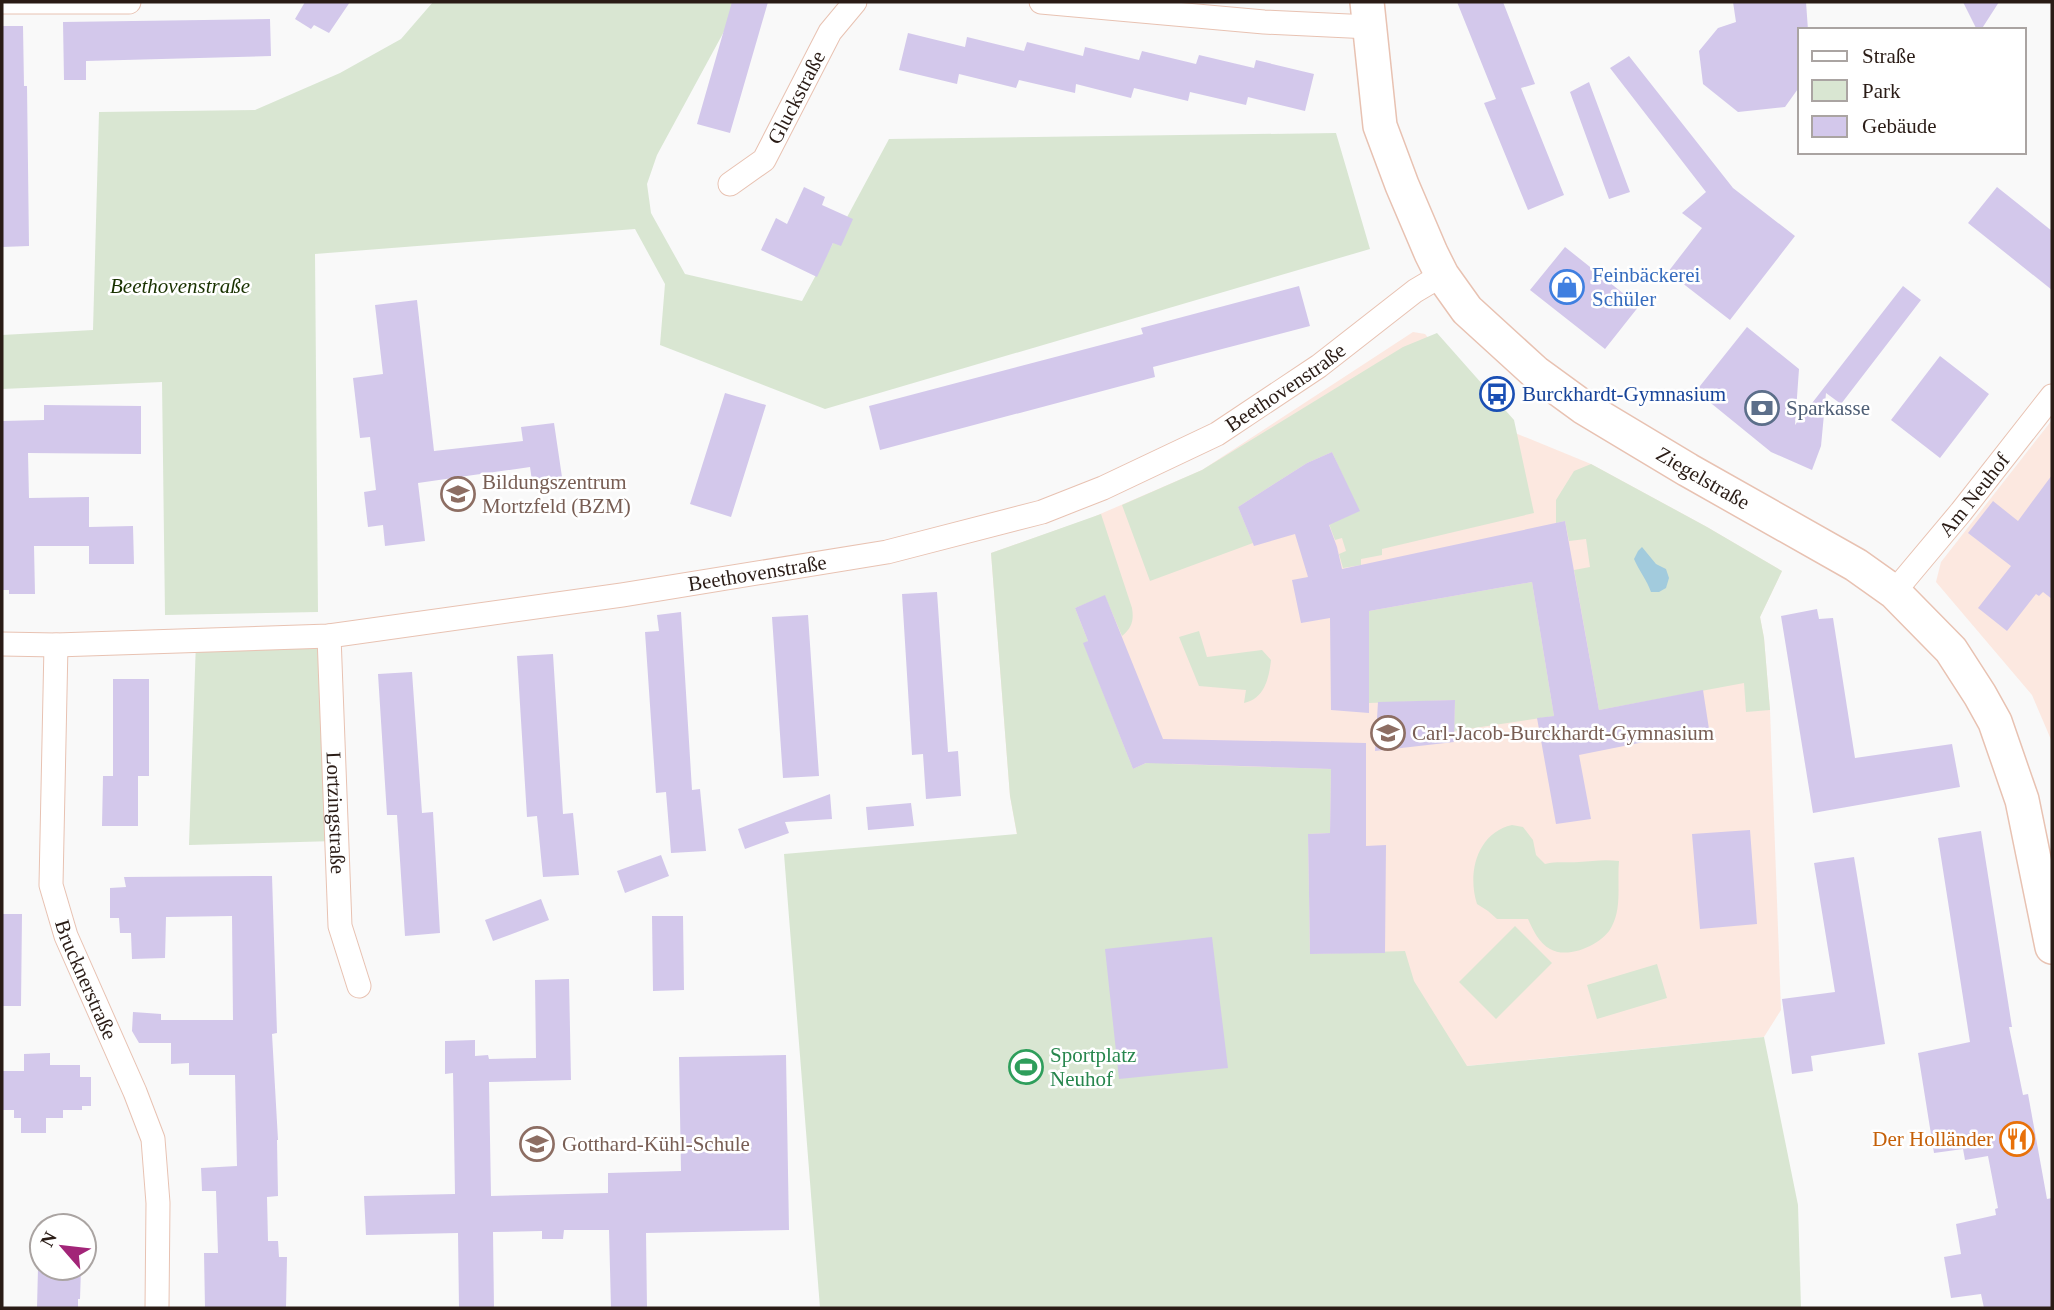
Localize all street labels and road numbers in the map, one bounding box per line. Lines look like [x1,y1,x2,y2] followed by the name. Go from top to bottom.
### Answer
[762,47,830,148] street label: Gluckstraße
[1221,338,1350,437] street label: Beethovenstraße
[1652,442,1754,514] street label: Ziegelstraße
[1934,448,2015,541] street label: Am Neuhof
[686,550,828,596] street label: Beethovenstraße
[321,751,350,875] street label: Lortzingstraße
[50,917,122,1043] street label: Brucknerstraße

